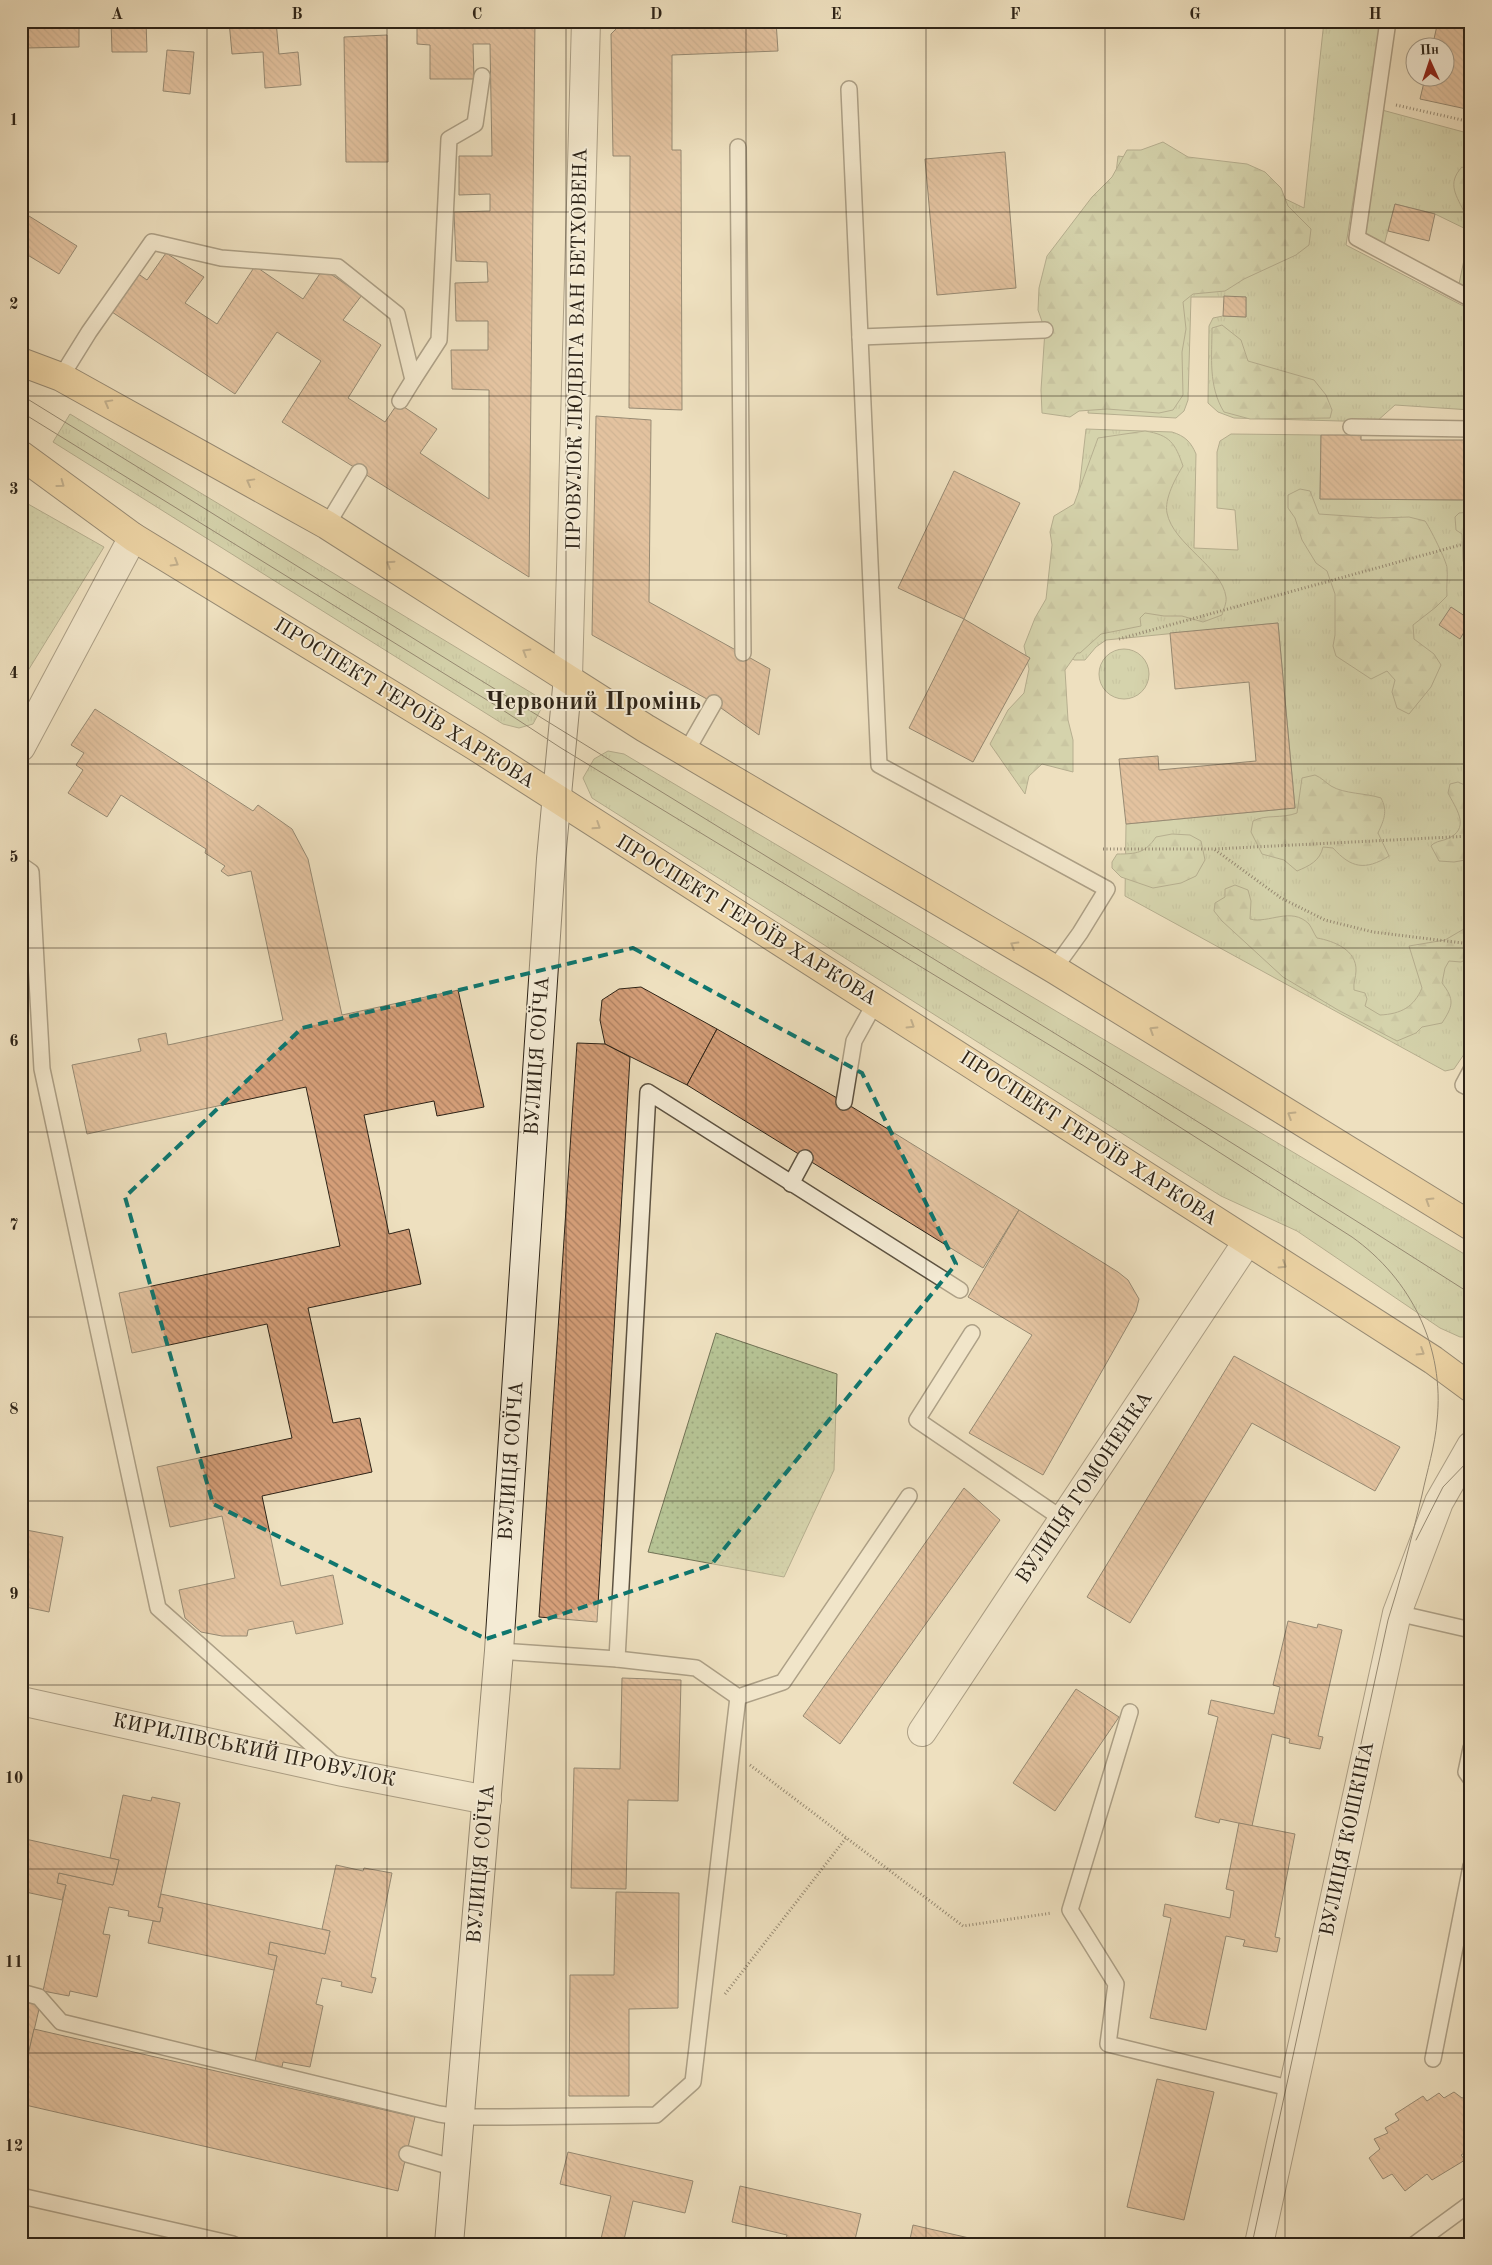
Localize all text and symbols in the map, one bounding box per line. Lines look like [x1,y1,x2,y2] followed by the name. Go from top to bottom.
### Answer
[111,7,123,23] text: A
[291,7,303,23] text: B
[472,7,482,23] text: C
[650,7,662,23] text: D
[830,7,842,23] text: E
[1010,7,1021,23] text: F
[1189,7,1201,23] text: G
[1368,7,1382,23] text: H
[1404,38,1454,88] north arrow
[1419,43,1439,58] text: Пн
[9,113,19,129] text: 1
[564,148,592,550] street label: ПРОВУЛОК ЛЮДВІГА ВАН БЕТХОВЕНА
[9,297,19,313] text: 2
[104,399,113,409] one-way arrow
[55,478,64,487] one-way arrow
[246,478,255,488] one-way arrow
[9,482,19,498] text: 3
[170,556,179,566] one-way arrow
[386,561,396,570] one-way arrow
[270,613,539,793] street label: ПРОСПЕКТ ГЕРОЇВ ХАРКОВА
[523,649,532,659] one-way arrow
[9,666,19,682] text: 4
[485,690,701,715] district label: Червоний Промінь
[591,819,600,829] one-way arrow
[612,830,881,1010] street label: ПРОСПЕКТ ГЕРОЇВ ХАРКОВА
[9,850,19,866] text: 5
[1011,942,1020,952] one-way arrow
[520,976,554,1136] street label: ВУЛИЦЯ СОЇЧА
[906,1019,915,1029] one-way arrow
[1149,1027,1158,1036] one-way arrow
[9,1034,19,1050] text: 6
[955,1046,1222,1230] street label: ПРОСПЕКТ ГЕРОЇВ ХАРКОВА
[1287,1112,1296,1122] one-way arrow
[1426,1197,1435,1207] one-way arrow
[9,1218,19,1234] text: 7
[1278,1259,1287,1268] one-way arrow
[1415,1346,1424,1355] one-way arrow
[494,1381,528,1541] street label: ВУЛИЦЯ СОЇЧА
[1013,1388,1157,1588] street label: ВУЛИЦЯ ГОМОНЕНКА
[9,1402,19,1418] text: 8
[9,1587,19,1603] text: 9
[111,1708,398,1791] street label: КИРИЛІВСЬКИЙ ПРОВУЛОК
[1318,1740,1378,1938] street label: ВУЛИЦЯ КОШКІНА
[5,1771,23,1787] text: 10
[463,1783,499,1944] street label: ВУЛИЦЯ СОЇЧА
[5,1955,23,1971] text: 11
[5,2139,23,2155] text: 12

